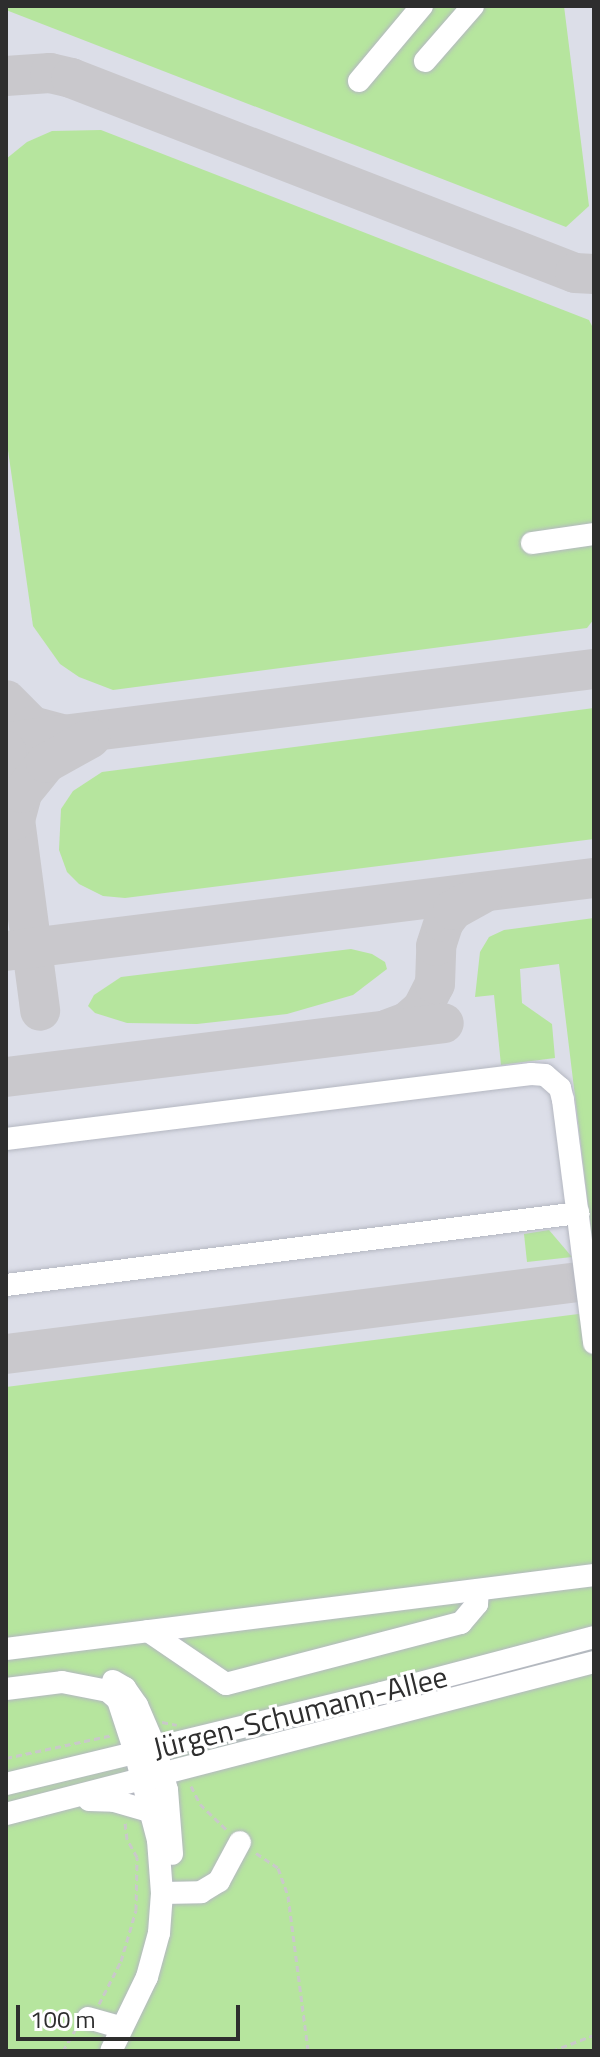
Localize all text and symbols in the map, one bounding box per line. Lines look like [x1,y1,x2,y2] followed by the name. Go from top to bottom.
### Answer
[149,1658,451,1766] street label: Jürgen-Schumann-Allee
[20,1989,244,2039] scale bar
[30,2001,96,2037] text: 100 m

